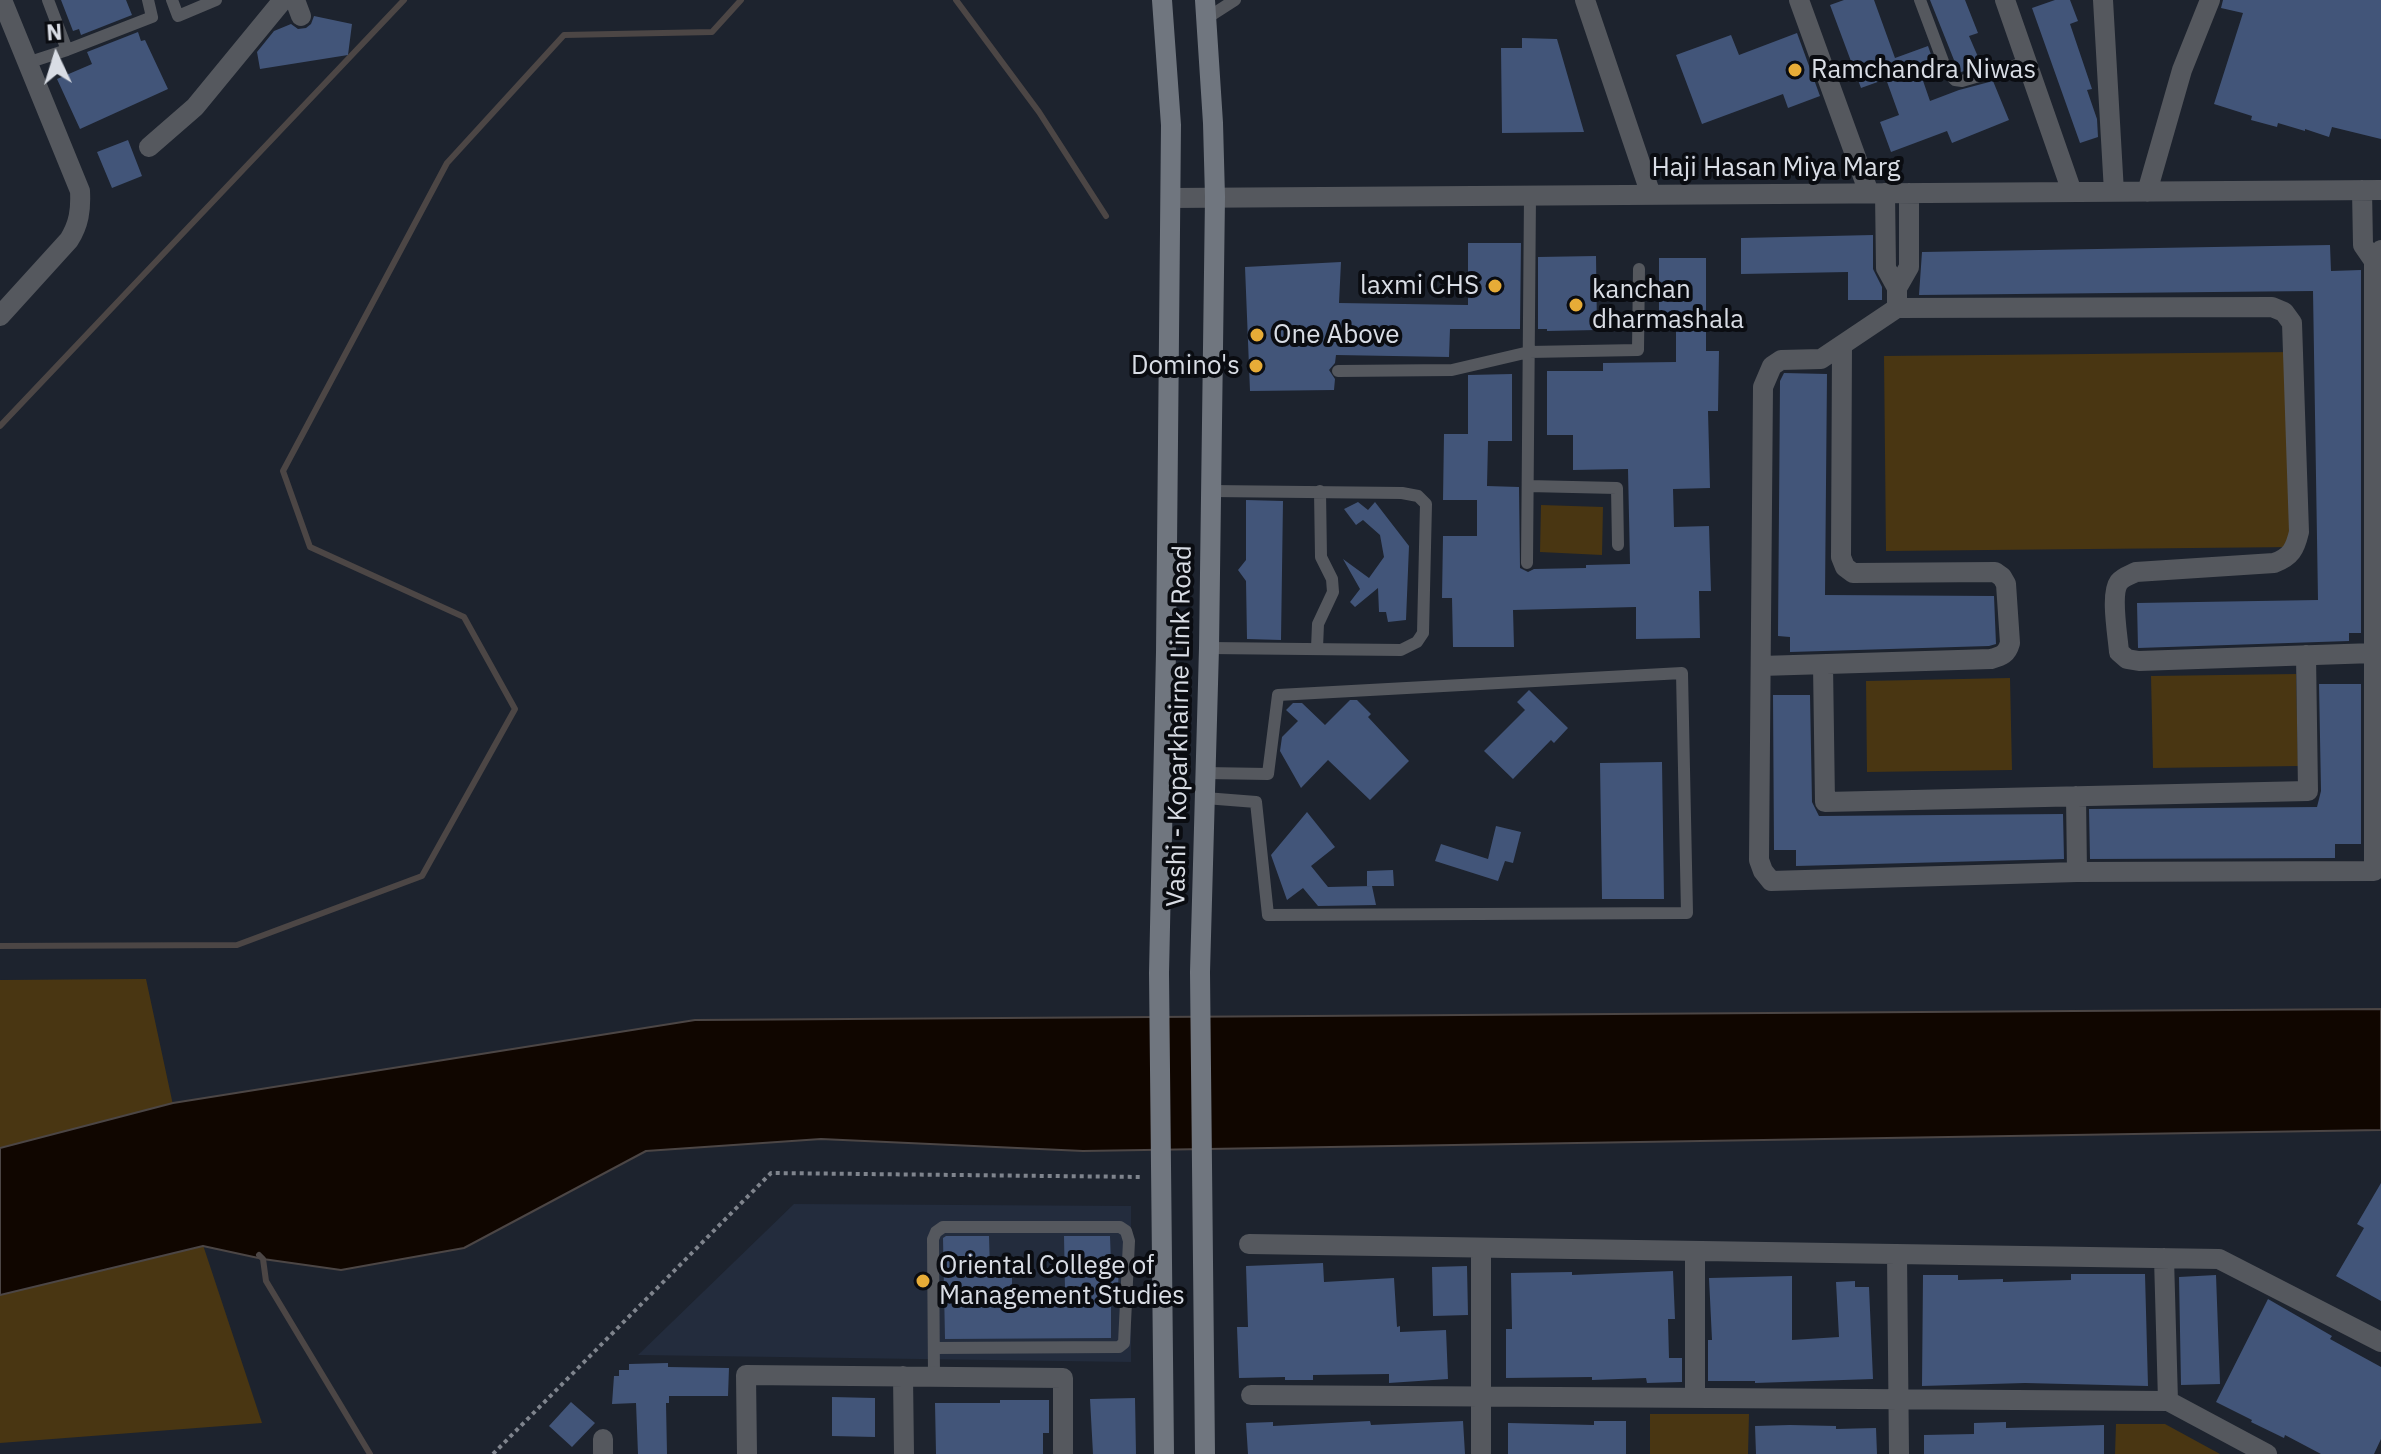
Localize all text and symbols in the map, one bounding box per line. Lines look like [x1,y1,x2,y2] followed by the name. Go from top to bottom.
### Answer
[16,16,96,96] north arrow
[45,17,63,47] text: N
[1811,54,2036,86] place label: Ramchandra Niwas
[1786,61,1804,79] marker: Ramchandra Niwas
[1651,152,1901,184] street label: Haji Hasan Miya Marg
[1360,270,1479,302] place label: laxmi CHS
[1592,274,1744,336] place label: kanchan dharmashala
[1486,277,1504,295] marker: laxmi CHS
[1567,296,1585,314] marker: kanchan dharmashala
[1273,319,1400,351] place label: One Above
[1248,326,1266,344] marker: One Above
[1131,350,1240,382] place label: Domino's
[1247,357,1265,375] marker: Domino's
[1161,545,1199,907] street label: Vashi - Koparkhairne Link Road
[939,1250,1185,1312] place label: Oriental College of Management Studies
[914,1272,932,1290] marker: Oriental College of Management Studies

